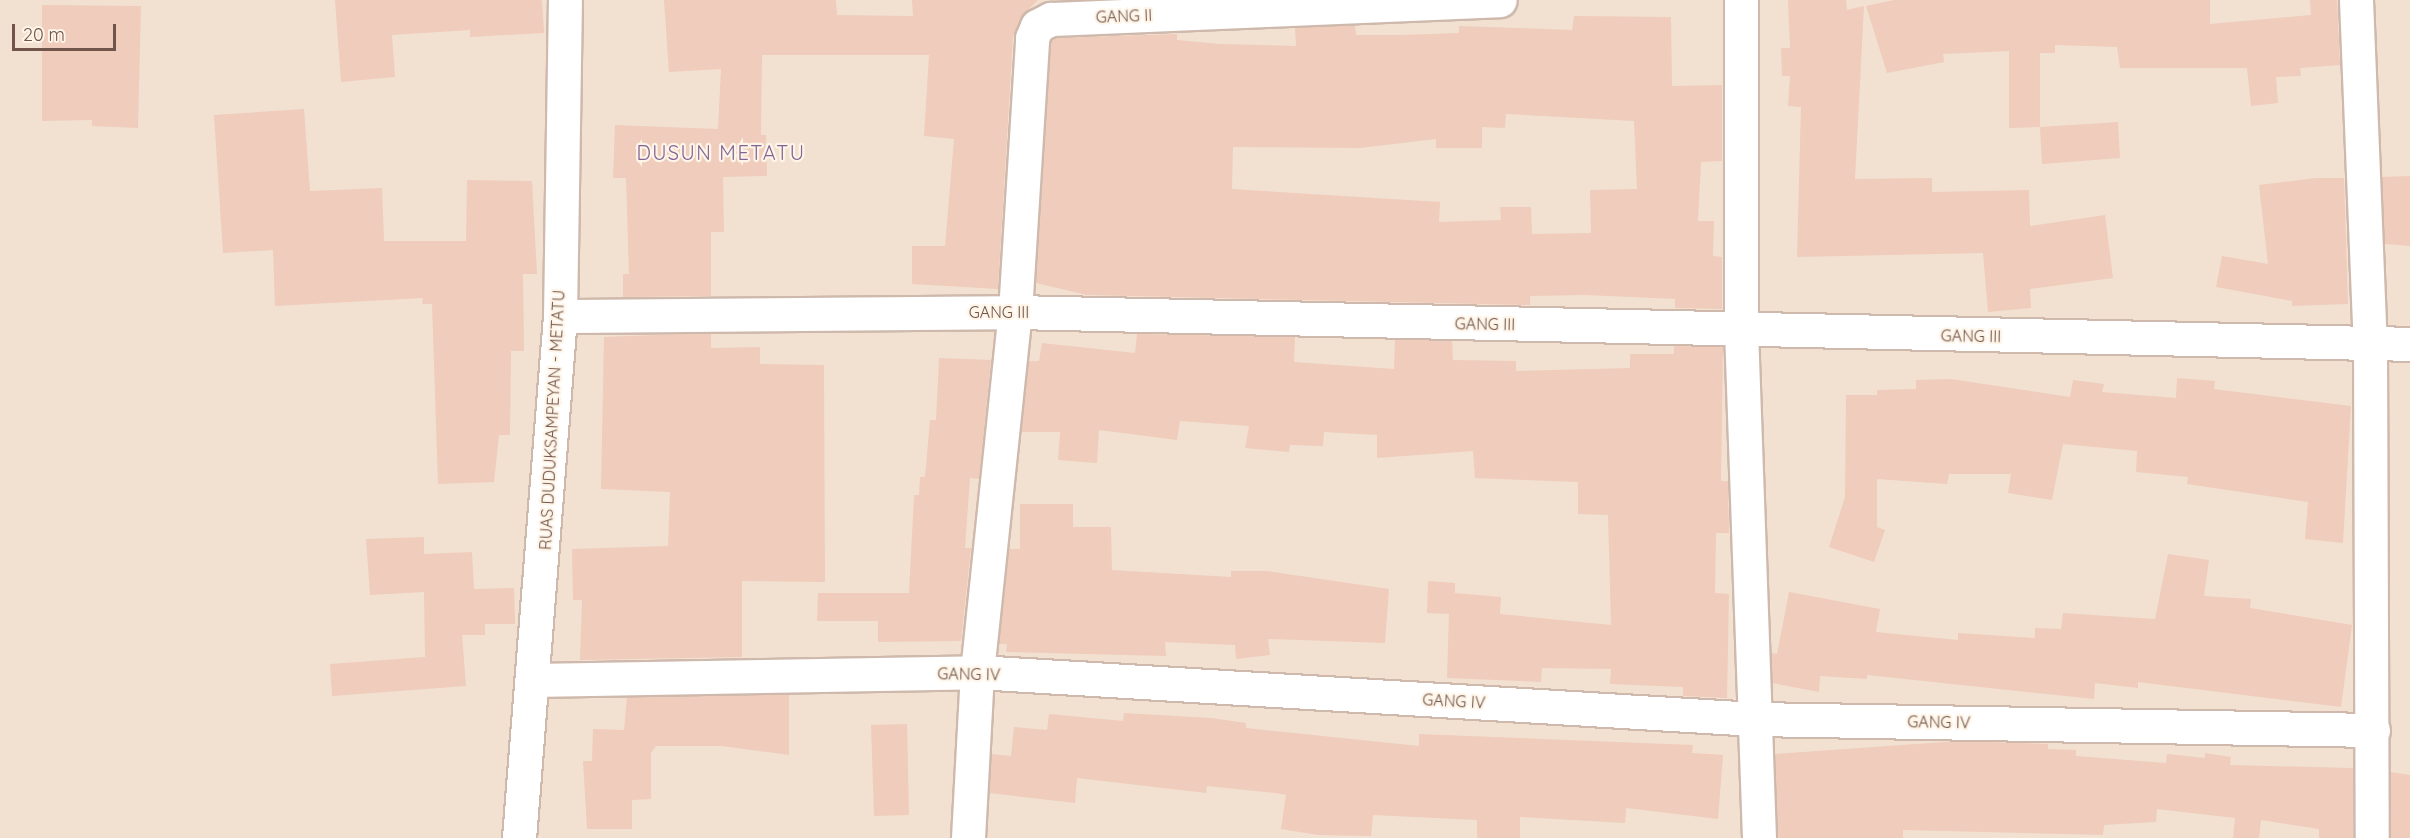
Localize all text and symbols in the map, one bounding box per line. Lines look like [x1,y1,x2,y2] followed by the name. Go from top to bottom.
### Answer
[1095,5,1153,27] street label: GANG II
[15,12,118,50] scale bar
[23,23,65,46] text: 20 m
[636,140,806,164] district label: DUSUN METATU
[536,290,568,550] street label: RUAS DUDUKSAMPEYAN - METATU
[969,302,1029,322] street label: GANG III
[1455,314,1515,334] street label: GANG III
[1941,326,2001,346] street label: GANG III
[937,664,1001,684] street label: GANG IV
[1422,690,1486,712] street label: GANG IV
[1907,712,1971,732] street label: GANG IV

